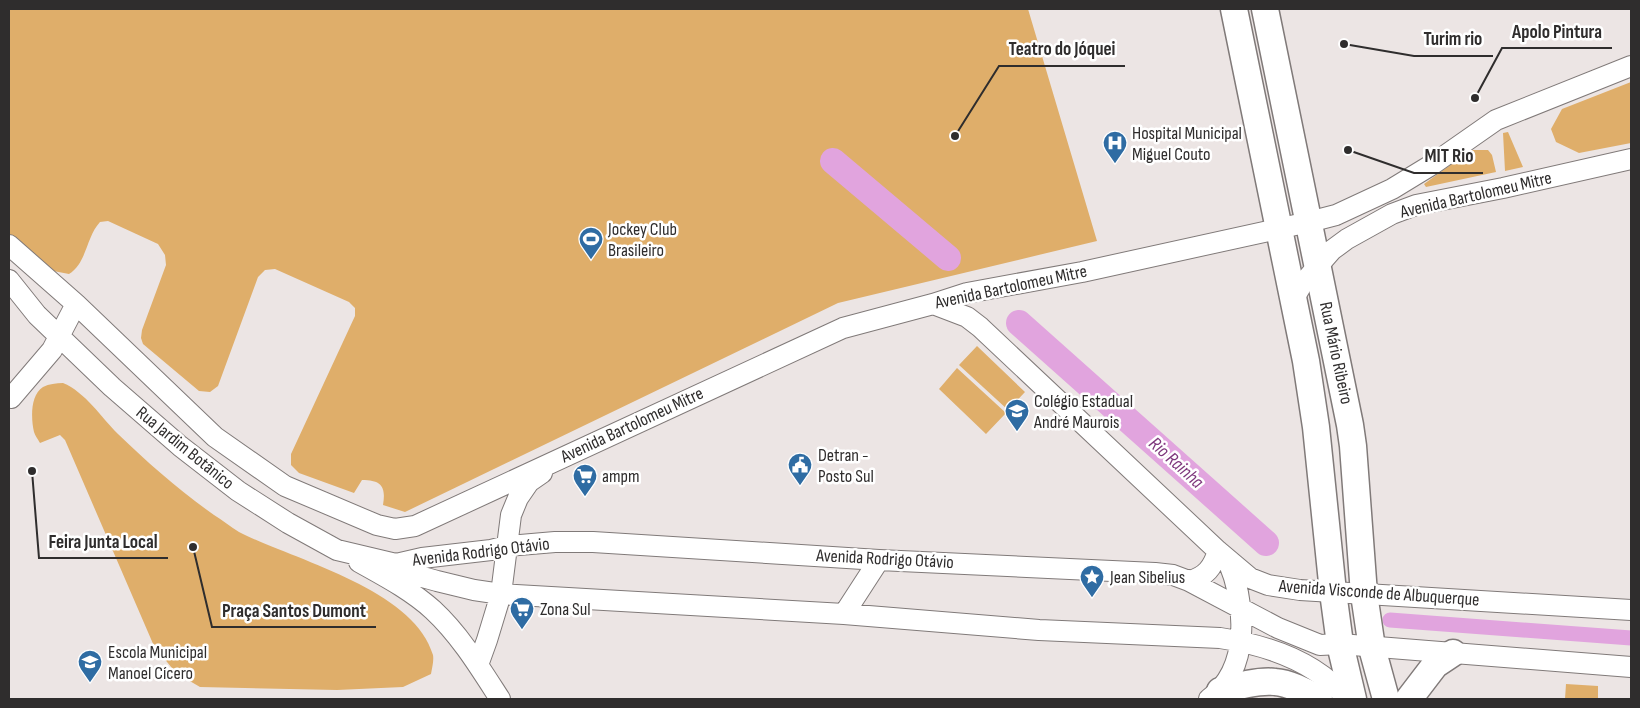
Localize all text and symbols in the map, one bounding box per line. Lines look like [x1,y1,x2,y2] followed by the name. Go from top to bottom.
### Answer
[1502,14,1612,48] callout: Apolo Pintura
[1511,21,1602,44] text: Apolo Pintura
[1414,22,1493,56] callout: Turim rio
[1424,28,1482,51] text: Turim rio
[999,32,1125,66] callout: Teatro do Jóquei
[1009,38,1116,61] text: Teatro do Jóquei
[1132,123,1242,165] place label: Hospital Municipal Miguel Couto
[1102,130,1128,164] hospital icon: Hospital Municipal Miguel Couto
[1414,139,1483,173] callout: MIT Rio
[1425,145,1473,168] text: MIT Rio
[1397,167,1554,223] street label: Avenida Bartolomeu Mitre
[607,219,677,261] place label: Jockey Club Brasileiro
[578,226,604,260] sports icon: Jockey Club Brasileiro
[932,261,1089,314] street label: Avenida Bartolomeu Mitre
[1315,300,1357,406] street label: Rua Mário Ribeiro
[557,383,707,468] street label: Avenida Bartolomeu Mitre
[1033,391,1133,433] place label: Colégio Estadual André Maurois
[1004,398,1030,432] school or university icon: Colégio Estadual André Maurois
[132,402,238,494] street label: Rua Jardim Botânico
[1144,432,1208,494] water label: Rio Rainha
[818,445,874,487] place label: Detran - Posto Sul
[787,452,813,486] public building icon: Detran - Posto Sul
[572,463,598,497] supermarket icon: ampm
[602,466,640,487] place label: ampm
[39,524,168,558] callout: Feira Junta Local
[48,531,158,554] text: Feira Junta Local
[410,533,551,571] street label: Avenida Rodrigo Otávio
[815,545,954,573] street label: Avenida Rodrigo Otávio
[1079,564,1105,598] place icon: Jean Sibelius
[1109,567,1185,588] place label: Jean Sibelius
[1277,575,1480,610] street label: Avenida Visconde de Albuquerque
[212,593,376,627] callout: Praça Santos Dumont
[509,596,535,630] supermarket icon: Zona Sul
[540,599,591,620] place label: Zona Sul
[222,600,366,623] text: Praça Santos Dumont
[108,642,207,684] place label: Escola Municipal Manoel Cícero
[77,649,103,683] school or university icon: Escola Municipal Manoel Cícero

